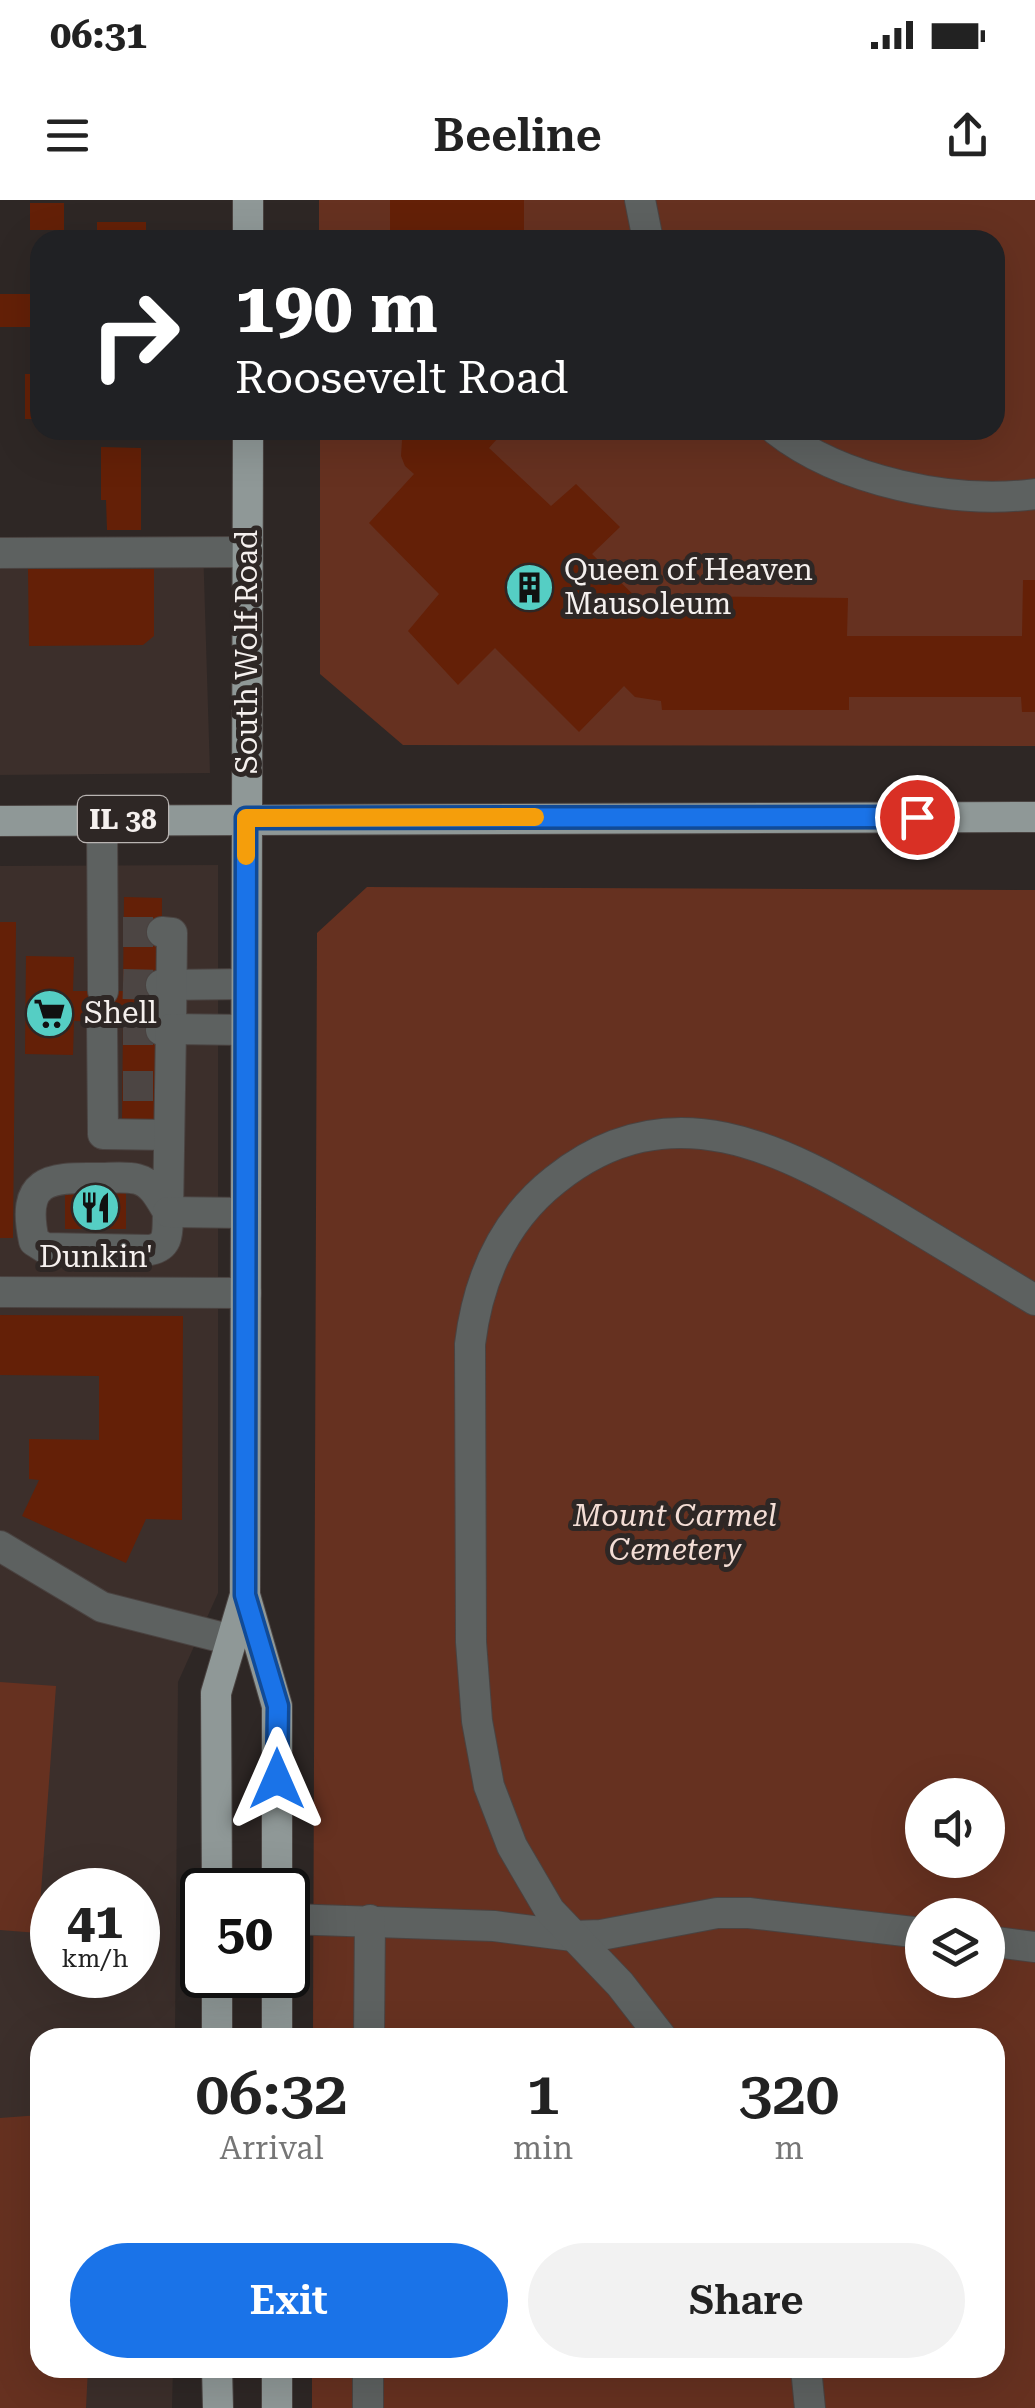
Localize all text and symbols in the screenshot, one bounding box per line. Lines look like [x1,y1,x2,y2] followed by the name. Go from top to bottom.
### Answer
[50,13,147,57] text: 06:31
[40,108,95,163] icon: menu
[940,108,995,163] icon: share
[433,109,602,162] text: Beeline
[235,267,438,349] text: 190 m
[70,270,200,400] icon: right
[235,351,568,404] text: Roosevelt Road
[229,530,264,774] street label: South Wolf Road
[564,552,813,621] place label: Queen of Heaven Mausoleum
[503,561,555,613] building icon: Queen of Heaven Mausoleum
[875,775,960,860] pin
[890,790,945,845] icon: arrive
[78,796,168,842] road number: IL 38
[23,987,75,1039] supermarket icon: Shell
[84,995,157,1030] place label: Shell
[70,1182,122,1234] restaurant icon: Dunkin'
[39,1239,153,1274] place label: Dunkin'
[572,1498,777,1567] park label: Mount Carmel Cemetery
[225,1727,329,1831] position arrow
[905,1778,1005,1998] map controls
[905,1778,1005,1878] button: sound
[180,1868,310,1998] speed limit sign: 50
[67,1892,123,1950] text: 41
[905,1898,1005,1998] button: layers
[62,1944,128,1973] text: km/h
[196,2058,348,2129] text: 06:32
[526,2058,560,2129] text: 1
[739,2058,839,2129] text: 320
[220,2129,324,2167] text: Arrival
[513,2129,573,2167] text: min
[774,2129,804,2167] text: m
[70,2243,508,2358] button: Exit
[528,2243,965,2358] button: Share

